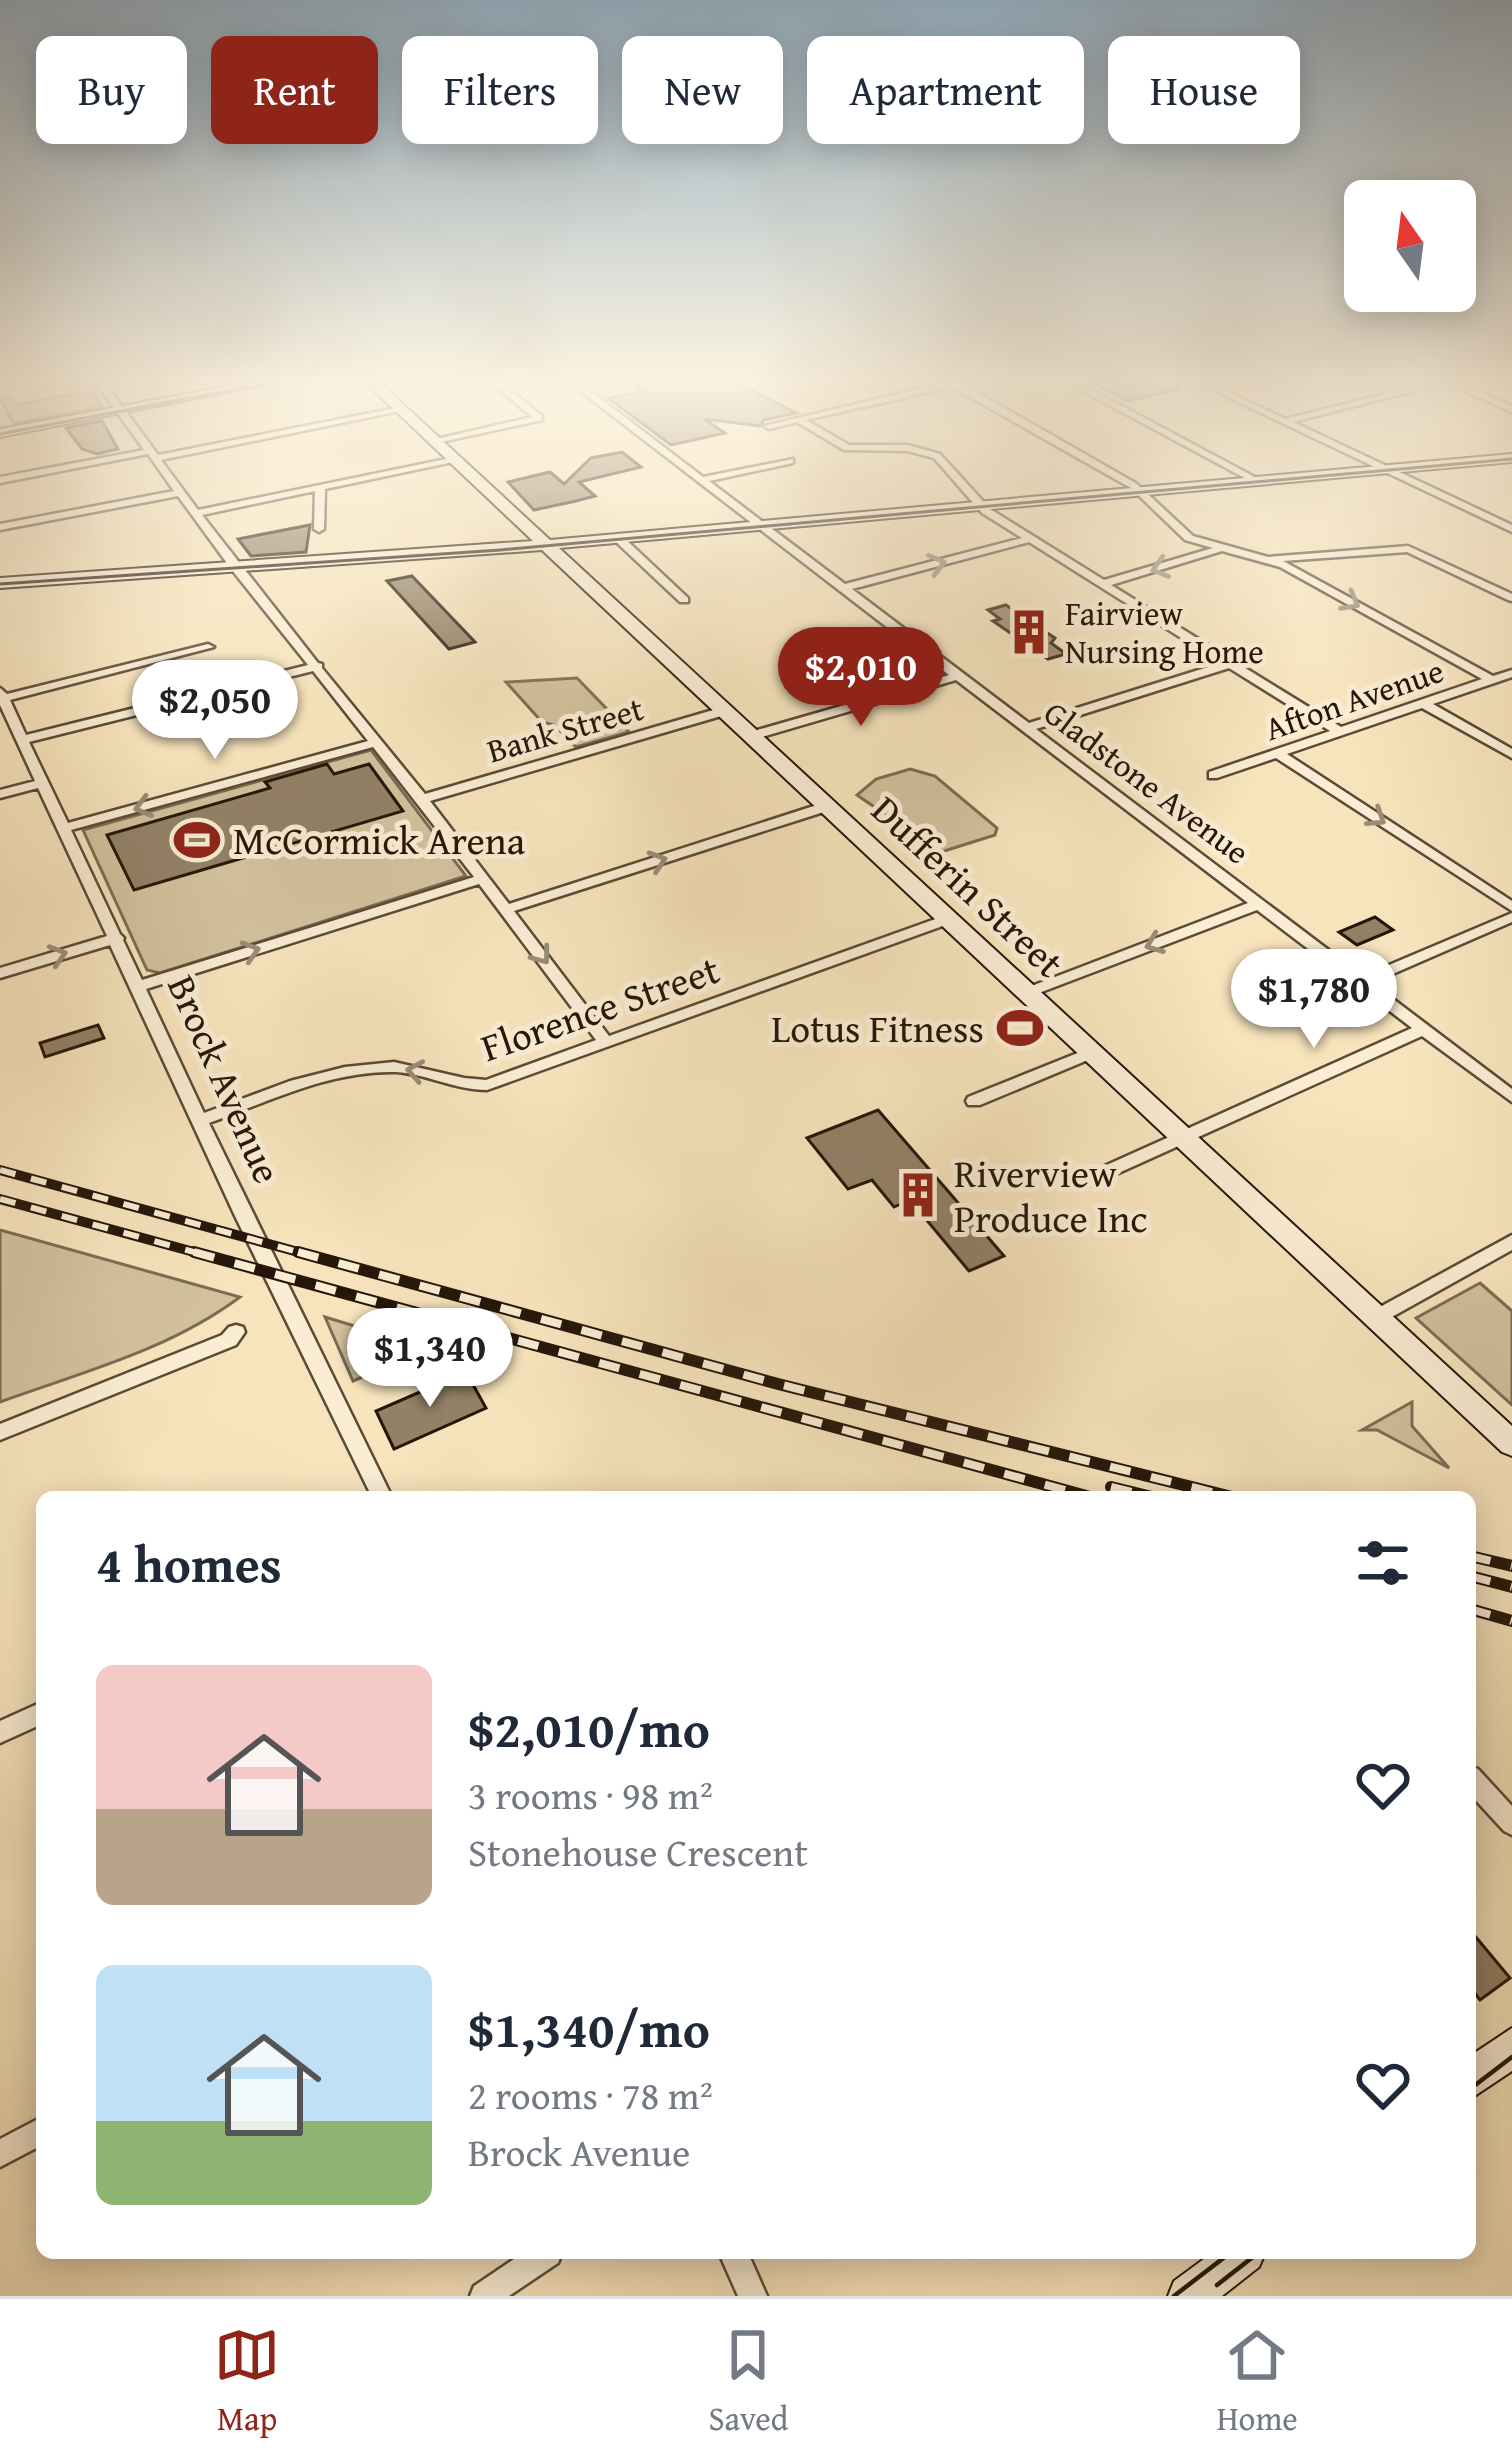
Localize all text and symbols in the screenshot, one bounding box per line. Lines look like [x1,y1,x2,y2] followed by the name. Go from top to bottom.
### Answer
[36,36,187,144] chip: Buy
[211,36,378,144] chip: Rent
[402,36,598,144] chip: Filters
[622,36,783,144] chip: New
[807,36,1084,144] chip: Apartment
[1108,36,1300,144] chip: House
[1344,180,1476,312] north arrow
[1344,180,1476,312] map controls
[926,554,947,579] one-way arrow
[1150,554,1171,579] one-way arrow
[1339,588,1360,611] one-way arrow
[1065,589,1264,675] place label: Fairview Nursing Home
[1004,607,1054,657] building icon: Fairview Nursing Home
[763,627,959,729] pin: $2,010
[805,637,917,694] text: $2,010
[1258,646,1450,752] street label: Afton Avenue
[117,660,313,762] pin: $2,050
[159,670,271,727] text: $2,050
[481,684,649,774] street label: Bank Street
[1034,689,1260,875] street label: Gladstone Avenue
[860,781,1077,990] street label: Dufferin Street
[133,792,153,817] one-way arrow
[1363,803,1385,825] one-way arrow
[233,811,526,868] place label: McCormick Arena
[172,815,222,865] sports icon: McCormick Arena
[647,850,668,875] one-way arrow
[1145,930,1166,955] one-way arrow
[473,940,727,1075] street label: Florence Street
[240,941,261,966] one-way arrow
[527,943,549,965] one-way arrow
[47,945,68,970] one-way arrow
[1216,949,1412,1051] pin: $1,780
[1258,959,1370,1016] text: $1,780
[154,966,297,1192] street label: Brock Avenue
[771,999,984,1056] place label: Lotus Fitness
[995,1003,1045,1053] sports icon: Lotus Fitness
[405,1059,425,1085] one-way arrow
[954,1144,1148,1246] place label: Riverview Produce Inc
[893,1170,943,1220] building icon: Riverview Produce Inc
[332,1308,528,1410] pin: $1,340
[374,1318,486,1375] text: $1,340
[96,1526,282,1601] text: 4 homes
[1350,1530,1416,1596] icon: filters
[468,1691,710,1766] text: $2,010/mo
[192,1713,336,1857] icon: home
[1350,1752,1416,1818] icon: heart
[468,1766,713,1823] text: 3 rooms · 98 m²
[468,1823,808,1880] text: Stonehouse Crescent
[468,1991,710,2066] text: $1,340/mo
[192,2013,336,2157] icon: home
[1350,2052,1416,2118] icon: heart
[468,2066,713,2123] text: 2 rooms · 78 m²
[468,2123,690,2180] text: Brock Avenue
[214,2322,280,2442] tab: Map
[708,2322,788,2442] tab: Saved
[1217,2322,1298,2442] tab: Home

